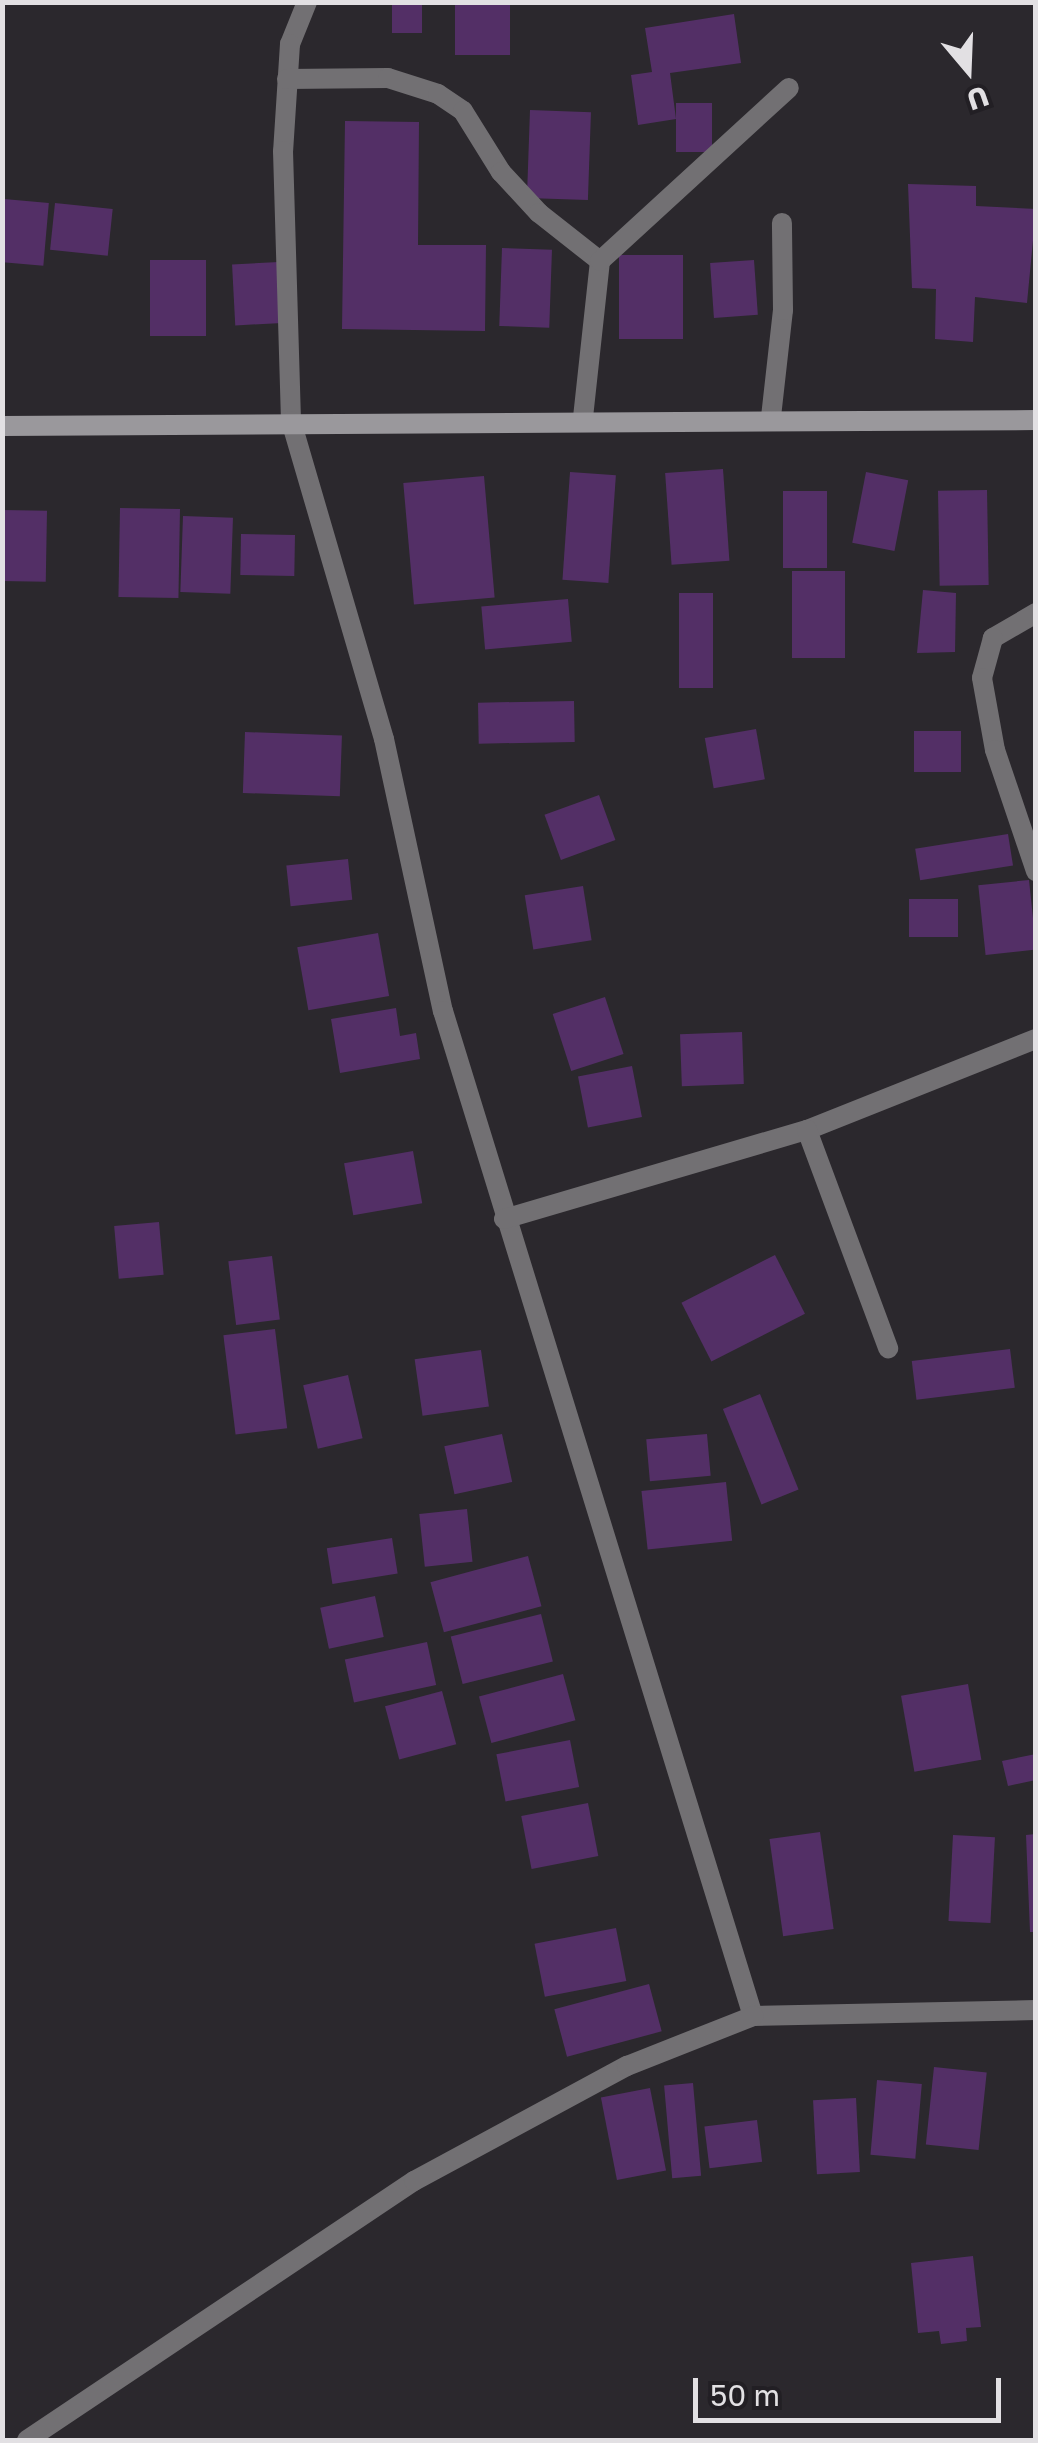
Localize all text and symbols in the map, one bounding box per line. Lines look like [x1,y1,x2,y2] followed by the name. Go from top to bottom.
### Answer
[918,20,1018,120] north arrow
[963,80,993,118] text: U
[698,2358,1006,2420] scale bar
[710,2377,780,2413] text: 50 m

